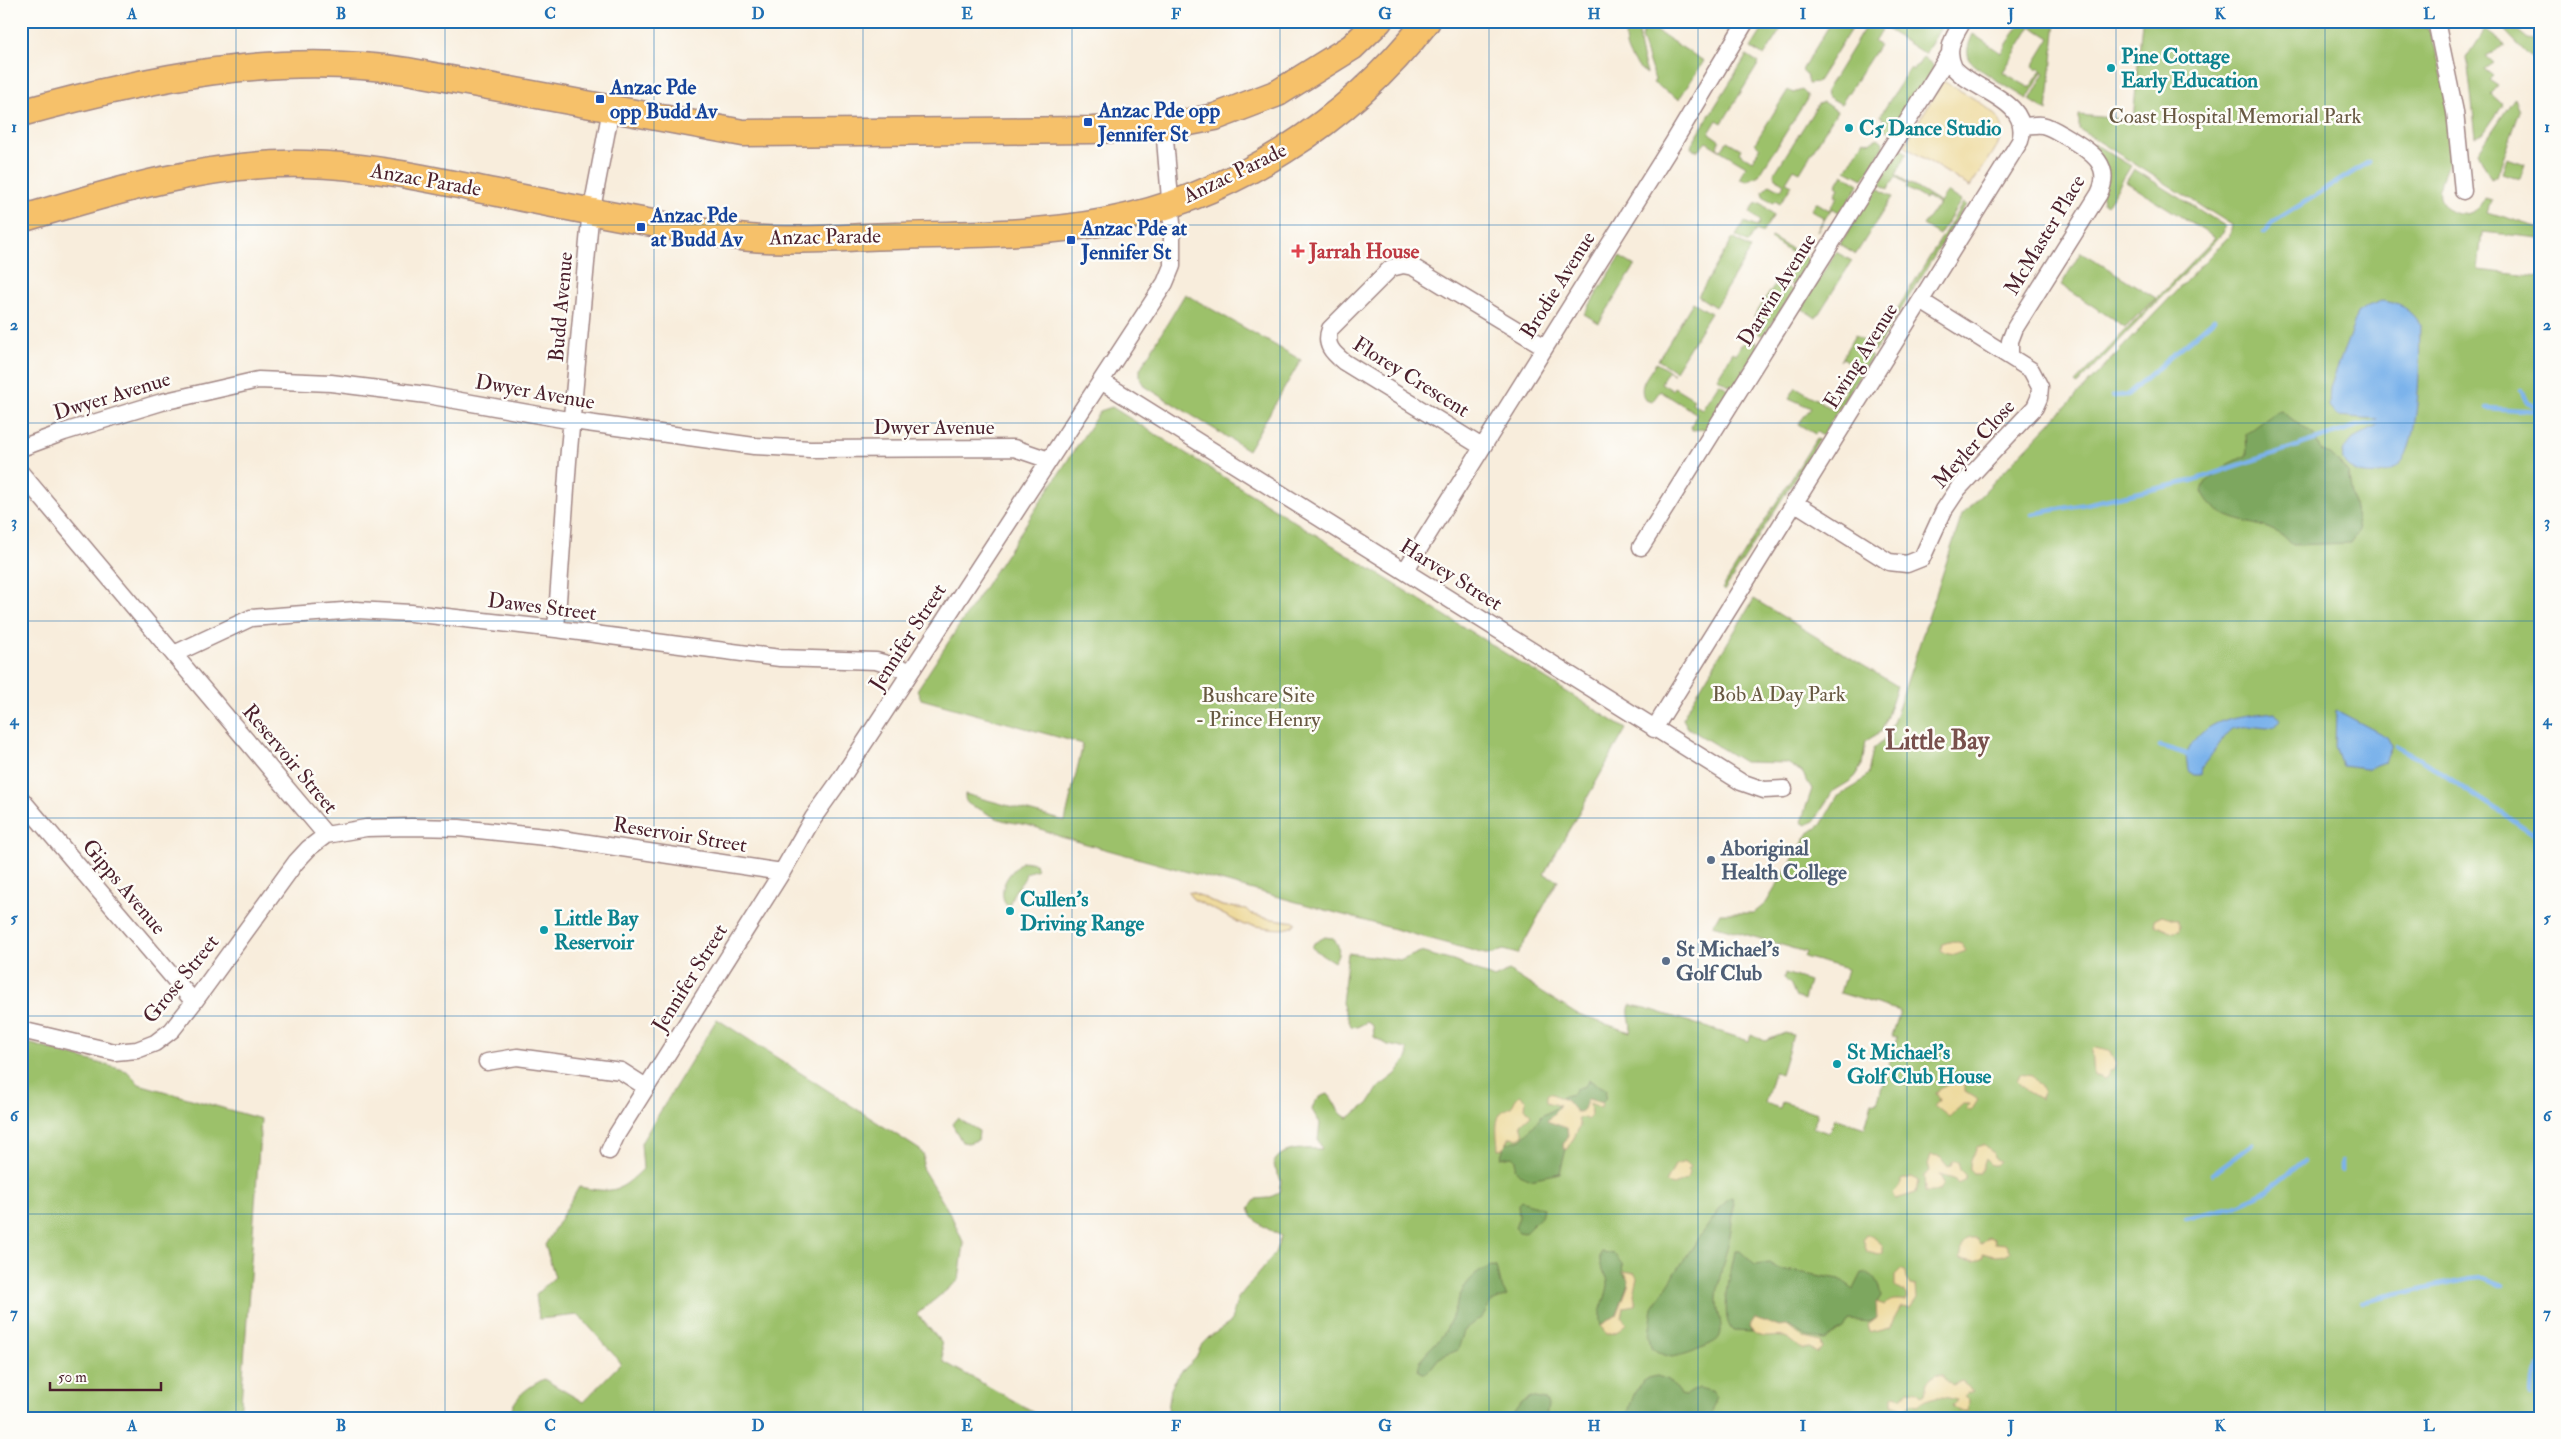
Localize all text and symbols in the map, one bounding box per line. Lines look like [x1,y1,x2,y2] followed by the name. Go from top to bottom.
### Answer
[126,4,138,24] text: A
[336,4,346,24] text: B
[544,4,556,24] text: C
[751,4,765,24] text: D
[961,4,973,24] text: E
[1171,4,1181,24] text: F
[1378,4,1392,24] text: G
[1587,4,1601,24] text: H
[1800,4,1807,24] text: I
[2007,4,2015,25] text: J
[2214,4,2226,24] text: K
[2423,4,2435,24] text: L
[2121,43,2258,94] place label: Pine Cottage Early Education
[2105,62,2117,74] marker: Pine Cottage Early Education
[609,74,718,125] place label: Anzac Pde opp Budd Av
[594,93,606,105] marker: Anzac Pde opp Budd Av
[1097,97,1220,148] place label: Anzac Pde opp Jennifer St
[2108,103,2362,130] park label: Coast Hospital Memorial Park
[1859,115,2001,142] place label: C5 Dance Studio
[1082,116,1094,128] marker: Anzac Pde opp Jennifer St
[11,117,17,137] text: 1
[2544,117,2550,137] text: 1
[1843,122,1855,134] marker: C5 Dance Studio
[1178,136,1291,210] street label: Anzac Parade
[368,157,484,203] street label: Anzac Parade
[1998,170,2092,300] street label: McMaster Place
[650,202,743,253] place label: Anzac Pde at Budd Av
[1080,215,1187,266] place label: Anzac Pde at Jennifer St
[635,221,647,233] marker: Anzac Pde at Budd Av
[768,223,881,251] street label: Anzac Parade
[1514,226,1602,344] street label: Brodie Avenue
[1732,228,1823,351] street label: Darwin Avenue
[1065,234,1077,246] marker: Anzac Pde at Jennifer St
[1308,238,1420,265] place label: Jarrah House
[1291,244,1305,258] marker: Jarrah House
[543,251,579,363] street label: Budd Avenue
[1818,298,1904,414] street label: Ewing Avenue
[10,315,18,335] text: 2
[2543,315,2551,335] text: 2
[1348,330,1474,424] street label: Florey Crescent
[50,365,174,427] street label: Dwyer Avenue
[473,368,597,416] street label: Dwyer Avenue
[1927,394,2021,494] street label: Meyler Close
[874,414,995,441] street label: Dwyer Avenue
[11,512,17,532] text: 3
[2544,512,2550,532] text: 3
[1395,533,1507,617] street label: Harvey Street
[863,578,953,697] street label: Jennifer Street
[486,587,598,627] street label: Dawes Street
[1712,681,1846,708] park label: Bob A Day Park
[1196,682,1321,733] park label: Bushcare Site - Prince Henry
[236,699,344,820] street label: Reservoir Street
[9,710,20,730] text: 4
[2542,710,2553,730] text: 4
[1885,725,1991,758] district label: Little Bay
[611,811,749,859] street label: Reservoir Street
[76,834,172,941] street label: Gipps Avenue
[1720,835,1847,886] place label: Aboriginal Health College
[1705,854,1717,866] marker: Aboriginal Health College
[1020,886,1144,937] place label: Cullen's Driving Range
[554,905,639,956] place label: Little Bay Reservoir
[1004,905,1016,917] marker: Cullen's Driving Range
[10,908,18,928] text: 5
[2543,908,2551,928] text: 5
[646,919,734,1038] street label: Jennifer Street
[538,924,550,936] marker: Little Bay Reservoir
[137,929,225,1029] street label: Grose Street
[1676,936,1779,987] place label: St Michael's Golf Club
[1660,955,1672,967] marker: St Michael's Golf Club
[1847,1039,1992,1090] place label: St Michael's Golf Club House
[1831,1058,1843,1070] marker: St Michael's Golf Club House
[10,1106,20,1126] text: 6
[2543,1106,2553,1126] text: 6
[10,1303,18,1323] text: 7
[2543,1303,2551,1323] text: 7
[50,1359,161,1391] scale bar
[58,1368,87,1387] text: 50 m
[126,1416,138,1436] text: A
[336,1416,346,1436] text: B
[544,1416,556,1436] text: C
[751,1416,765,1436] text: D
[961,1416,973,1436] text: E
[1171,1416,1181,1436] text: F
[1378,1416,1392,1436] text: G
[1587,1416,1601,1436] text: H
[1800,1416,1807,1436] text: I
[2007,1416,2015,1437] text: J
[2214,1416,2226,1436] text: K
[2423,1416,2435,1436] text: L

